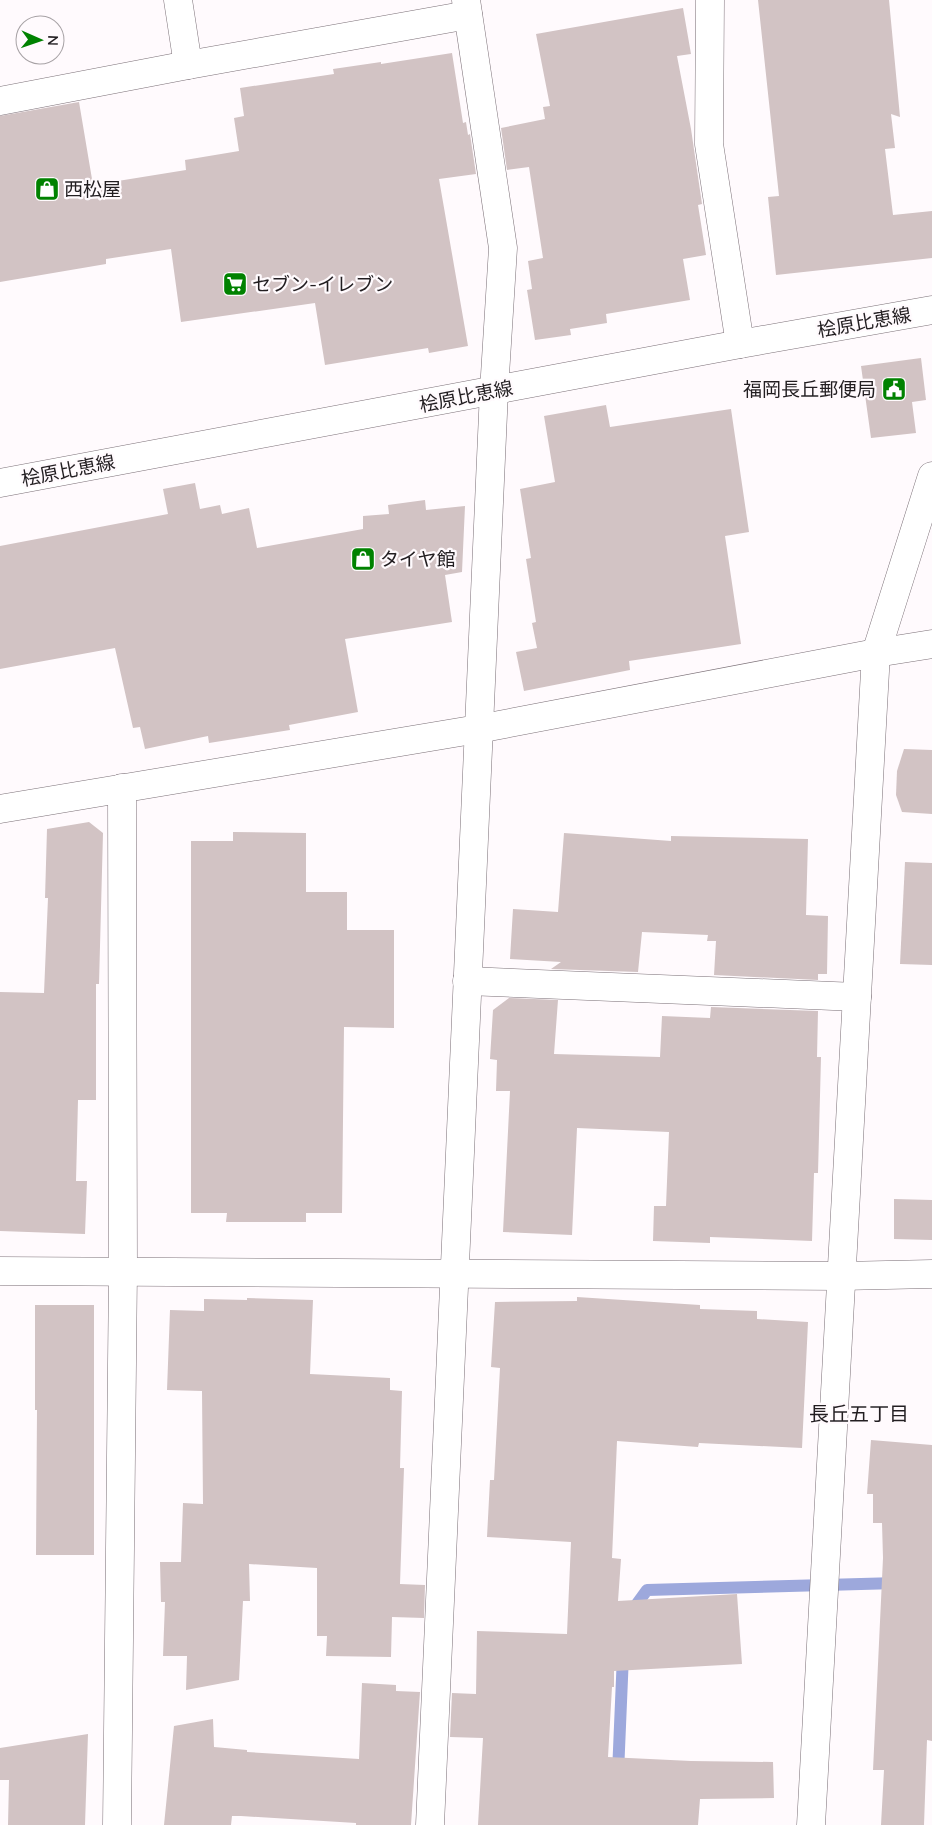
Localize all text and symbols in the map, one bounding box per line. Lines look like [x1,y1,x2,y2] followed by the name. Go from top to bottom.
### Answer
[15,15,65,65] north arrow
[44,35,62,46] text: N
[34,176,60,202] shop icon: 西松屋
[64,177,121,201] place label: 西松屋
[222,271,248,297] supermarket icon: セブン-イレブン
[252,272,393,296] place label: セブン-イレブン
[815,302,913,342] street label: 桧原比恵線
[417,375,515,417] street label: 桧原比恵線
[881,376,907,402] public building icon: 福岡長丘郵便局
[743,377,876,401] place label: 福岡長丘郵便局
[19,449,117,491] street label: 桧原比恵線
[350,546,376,572] shop icon: タイヤ館
[380,547,455,571] place label: タイヤ館
[809,1401,909,1426] district label: 長丘五丁目

